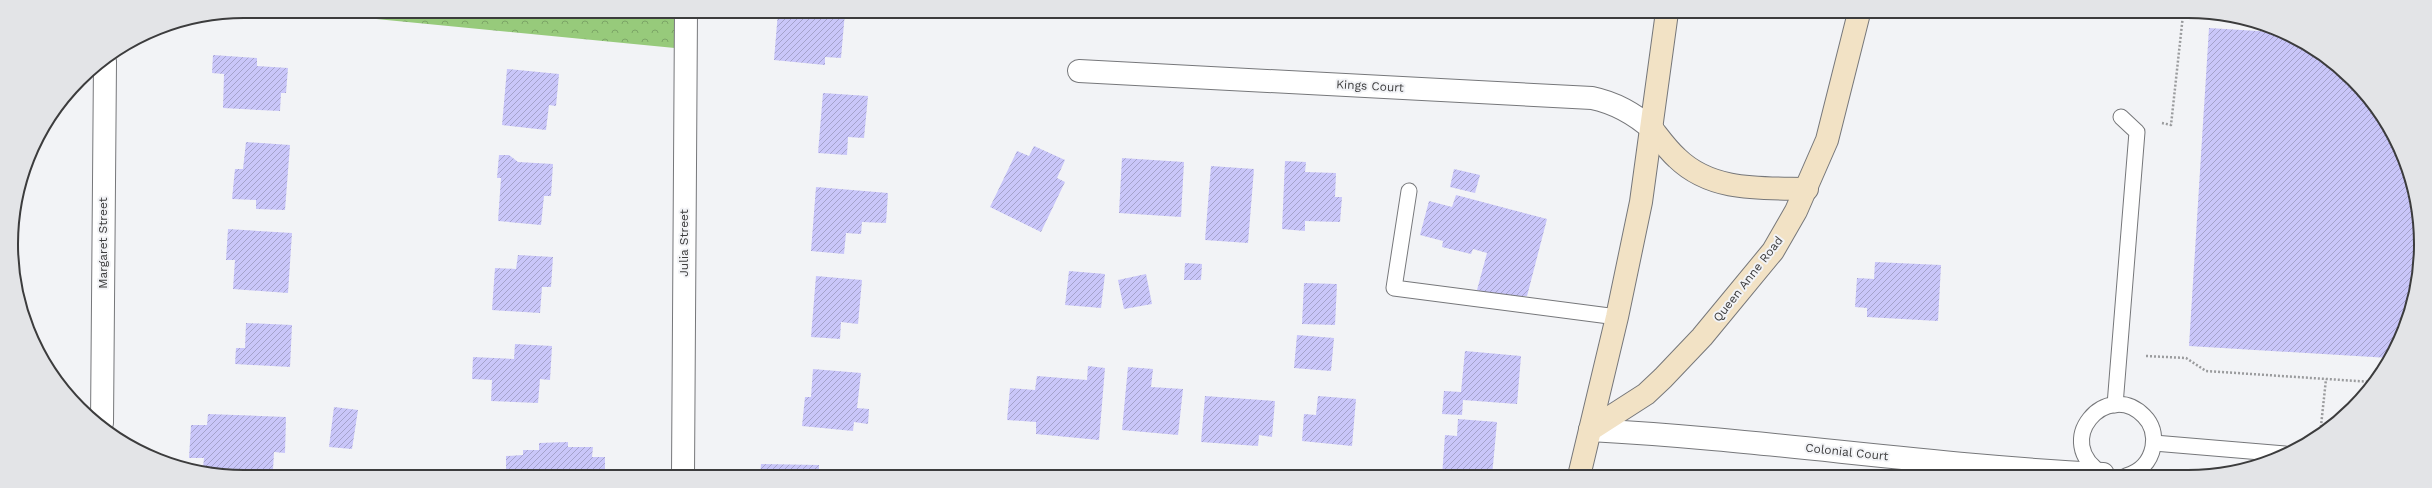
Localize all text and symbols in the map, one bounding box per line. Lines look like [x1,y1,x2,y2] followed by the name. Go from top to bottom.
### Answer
[1336,77,1404,95] street label: Kings Court
[96,197,110,289] street label: Margaret Street
[677,209,691,277] street label: Julia Street
[1710,234,1786,324] street label: Queen Anne Road
[1805,441,1889,463] street label: Colonial Court

